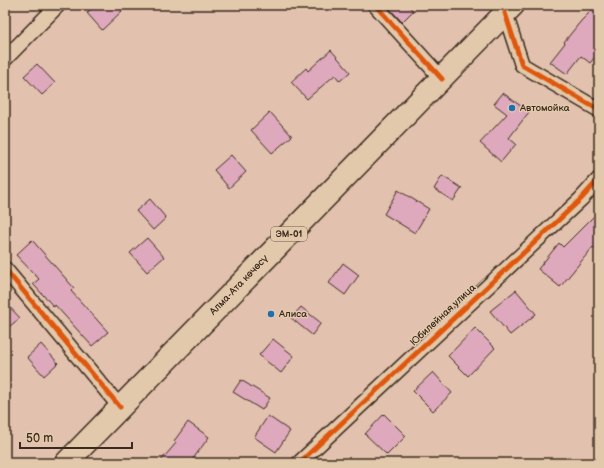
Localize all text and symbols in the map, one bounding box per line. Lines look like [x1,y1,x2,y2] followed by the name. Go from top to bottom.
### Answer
[519,102,570,114] place label: Автомойка
[507,103,517,113] marker: Автомойка
[271,227,307,241] road number: ЭМ-01
[206,252,271,318] street label: Алма-Ата көчөсү
[408,281,478,348] street label: Юбилейная улица
[278,308,307,320] place label: Алиса
[266,309,276,319] marker: Алиса
[20,424,132,450] scale bar
[26,431,53,446] text: 50 m

